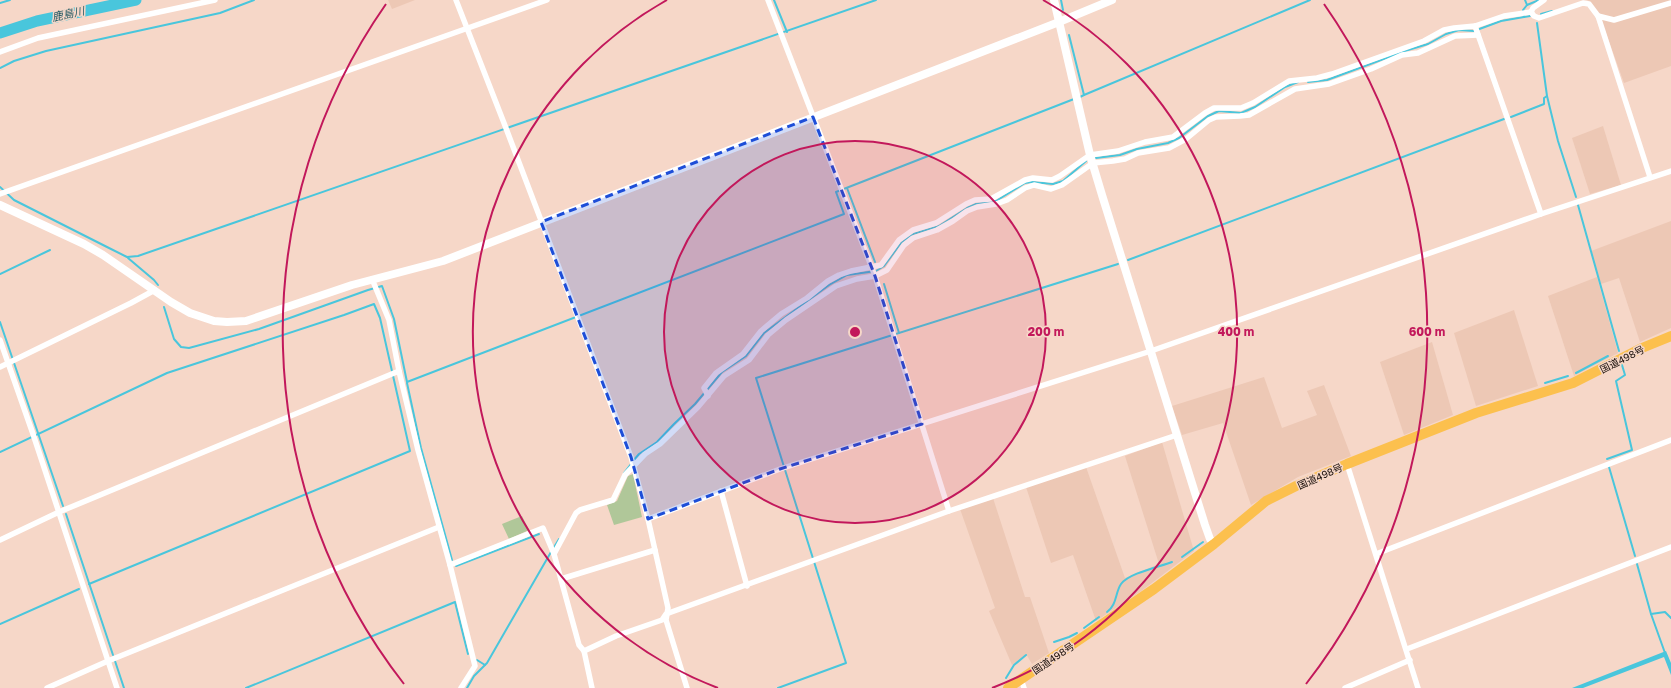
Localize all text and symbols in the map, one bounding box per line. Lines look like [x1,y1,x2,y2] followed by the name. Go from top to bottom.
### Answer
[50,4,86,23] water label: 鹿島川
[1028,324,1064,339] text: 200 m
[1218,324,1254,339] text: 400 m
[1409,324,1445,339] text: 600 m
[848,325,862,339] centre of rings
[1598,343,1646,375] street label: 国道498号
[1296,461,1344,491] street label: 国道498号
[1030,640,1076,676] street label: 国道498号

